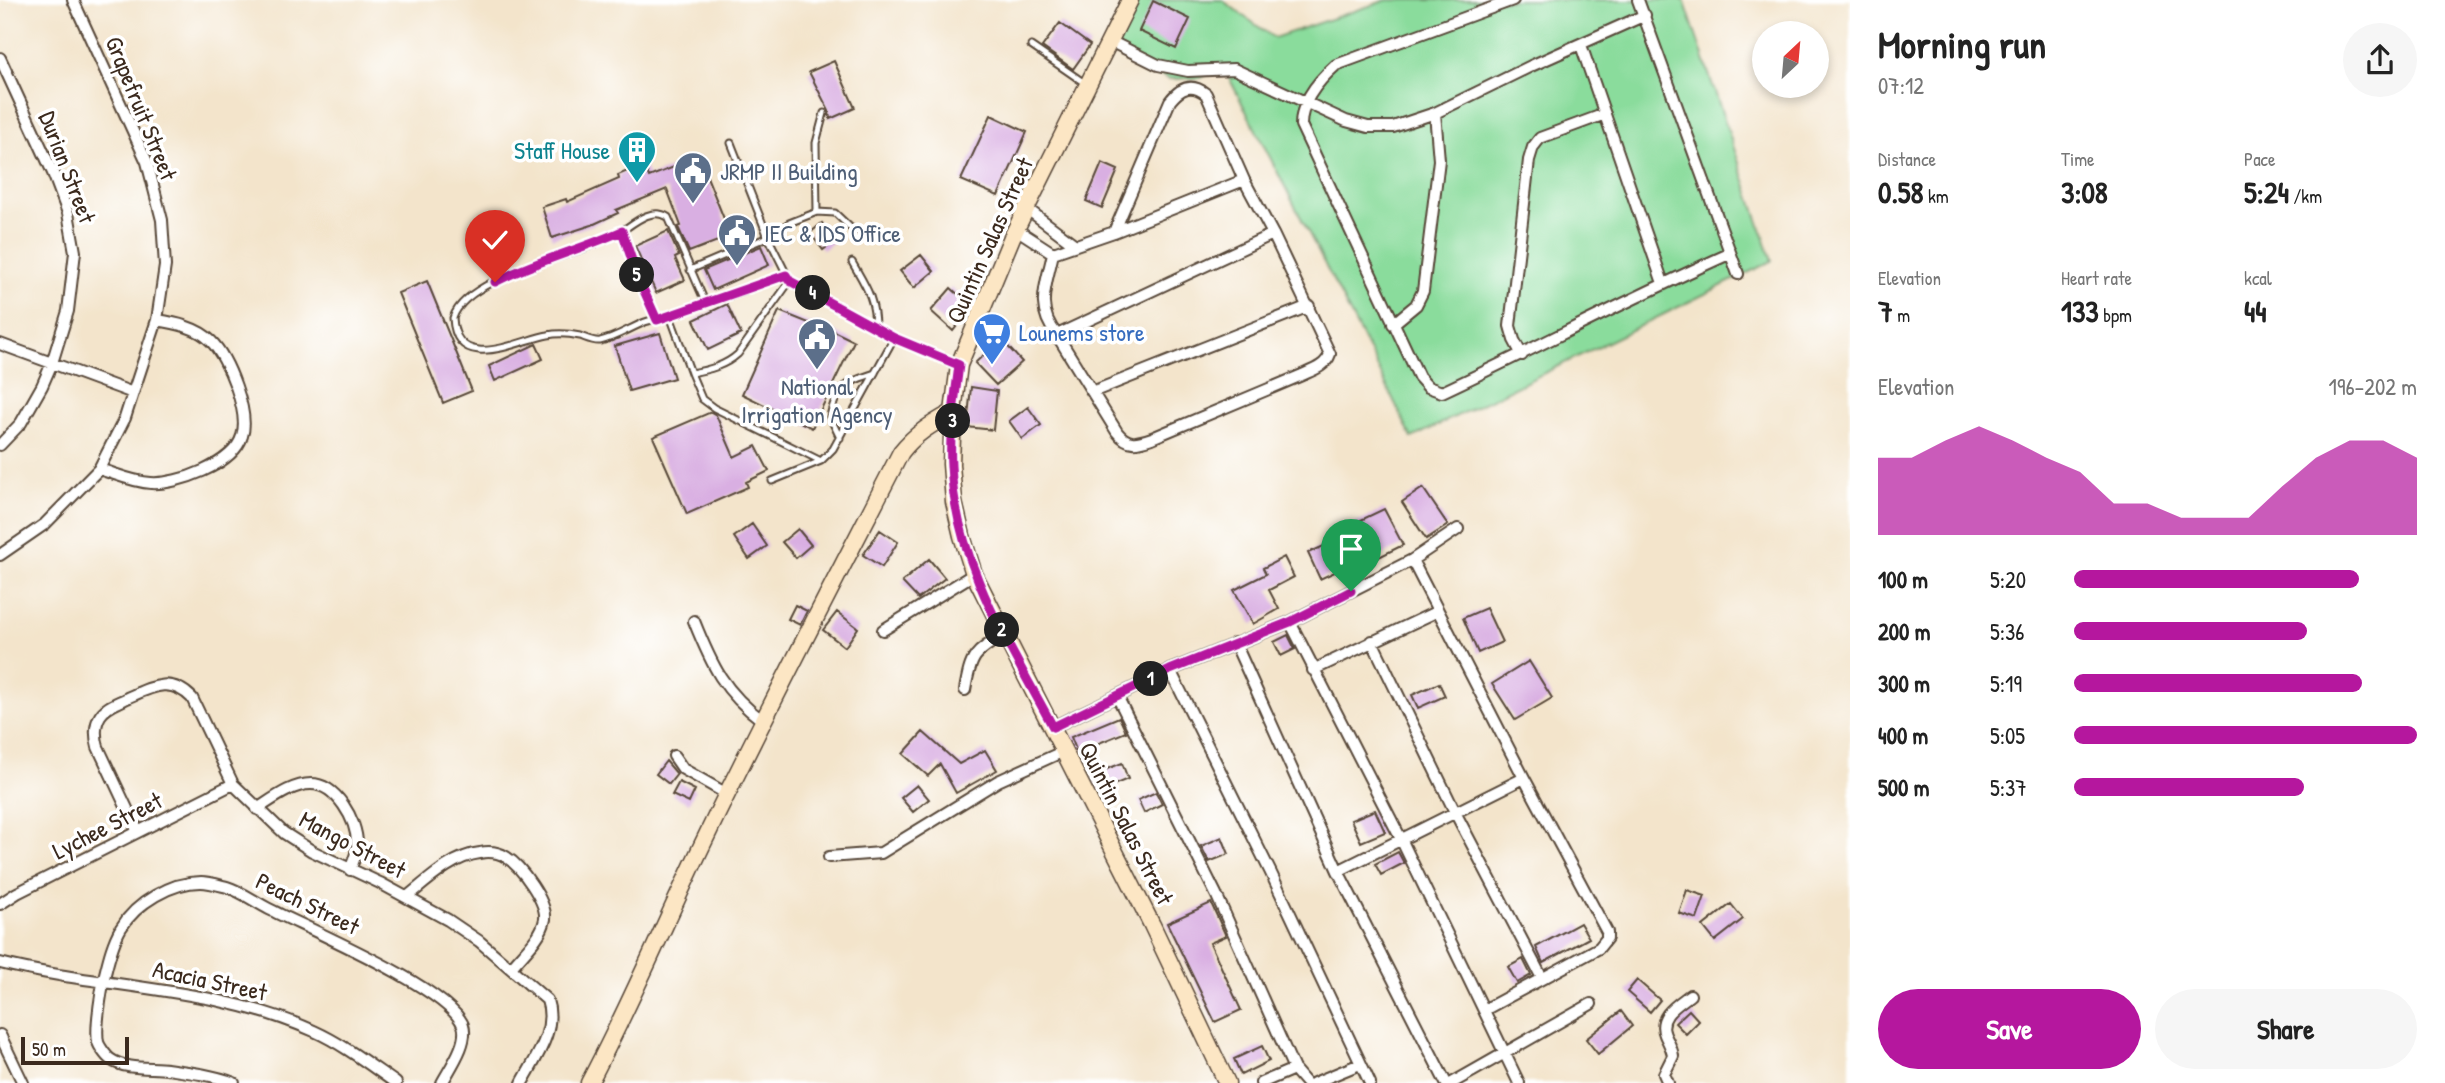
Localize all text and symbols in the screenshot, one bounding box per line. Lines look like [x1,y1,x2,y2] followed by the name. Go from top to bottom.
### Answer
[1878,18,2046,70] text: Morning run
[1752,21,1829,98] north arrow
[1752,21,1829,98] map controls
[2343,23,2417,97] button: share
[99,31,186,185] street label: Grapefruit Street
[1878,70,1924,101] text: 07:12
[32,107,104,228] street label: Durian Street
[616,129,658,184] building icon: Staff House
[514,134,610,166] place label: Staff House
[1878,146,1936,172] text: Distance
[2061,146,2095,172] text: Time
[2244,146,2276,172] text: Pace
[672,150,714,205] public building icon: JRMP II Building
[938,151,1040,328] street label: Quintin Salas Street
[720,155,858,187] place label: JRMP II Building
[1878,172,1924,212] text: 0.58
[2061,172,2108,212] text: 3:08
[2244,172,2289,212] text: 5:24
[1924,183,1949,209] text: km
[2289,183,2322,209] text: /km
[465,210,525,282] pin
[716,212,758,267] public building icon: IEC & IDS Office
[764,217,901,249] place label: IEC & IDS Office
[476,221,514,259] icon: check
[620,258,654,292] pin: 5
[632,261,641,287] text: 5
[1878,265,1941,291] text: Elevation
[2061,265,2132,291] text: Heart rate
[2244,265,2272,291] text: kcal
[796,276,830,310] pin: 4
[809,279,816,305] text: 4
[1878,291,1893,331] text: 7
[2061,291,2099,331] text: 133
[2244,291,2267,331] text: 44
[1893,302,1910,328] text: m
[2099,302,2132,328] text: bpm
[971,311,1013,366] supermarket icon: Lounems store
[796,316,838,371] public building icon: National Irrigation Agency
[1019,316,1145,348] place label: Lounems store
[741,370,893,430] place label: National Irrigation Agency
[1878,371,1954,402] text: Elevation
[2329,371,2417,402] text: 196–202 m
[936,404,970,438] pin: 3
[948,407,957,433] text: 3
[1321,519,1381,591] pin
[1332,530,1370,568] icon: arrive
[1878,564,1928,595] text: 100 m
[1990,564,2026,595] text: 5:20
[984,612,1020,648] pin: 2
[997,616,1006,642] text: 2
[1878,616,1930,647] text: 200 m
[1990,616,2025,647] text: 5:36
[1134,662,1168,696] pin: 1
[1147,665,1154,691] text: 1
[1878,668,1930,699] text: 300 m
[1990,668,2022,699] text: 5:19
[1878,720,1928,751] text: 400 m
[1990,720,2025,751] text: 5:05
[1072,736,1182,910] street label: Quintin Salas Street
[1878,772,1929,803] text: 500 m
[1990,772,2027,803] text: 5:37
[47,783,168,866] street label: Lychee Street
[294,803,413,886] street label: Mango Street
[251,864,366,942] street label: Peach Street
[150,952,271,1008] street label: Acacia Street
[1878,989,2141,1069] button: Save
[2155,989,2417,1069] button: Share
[21,1034,130,1066] scale bar
[32,1036,66,1062] text: 50 m

